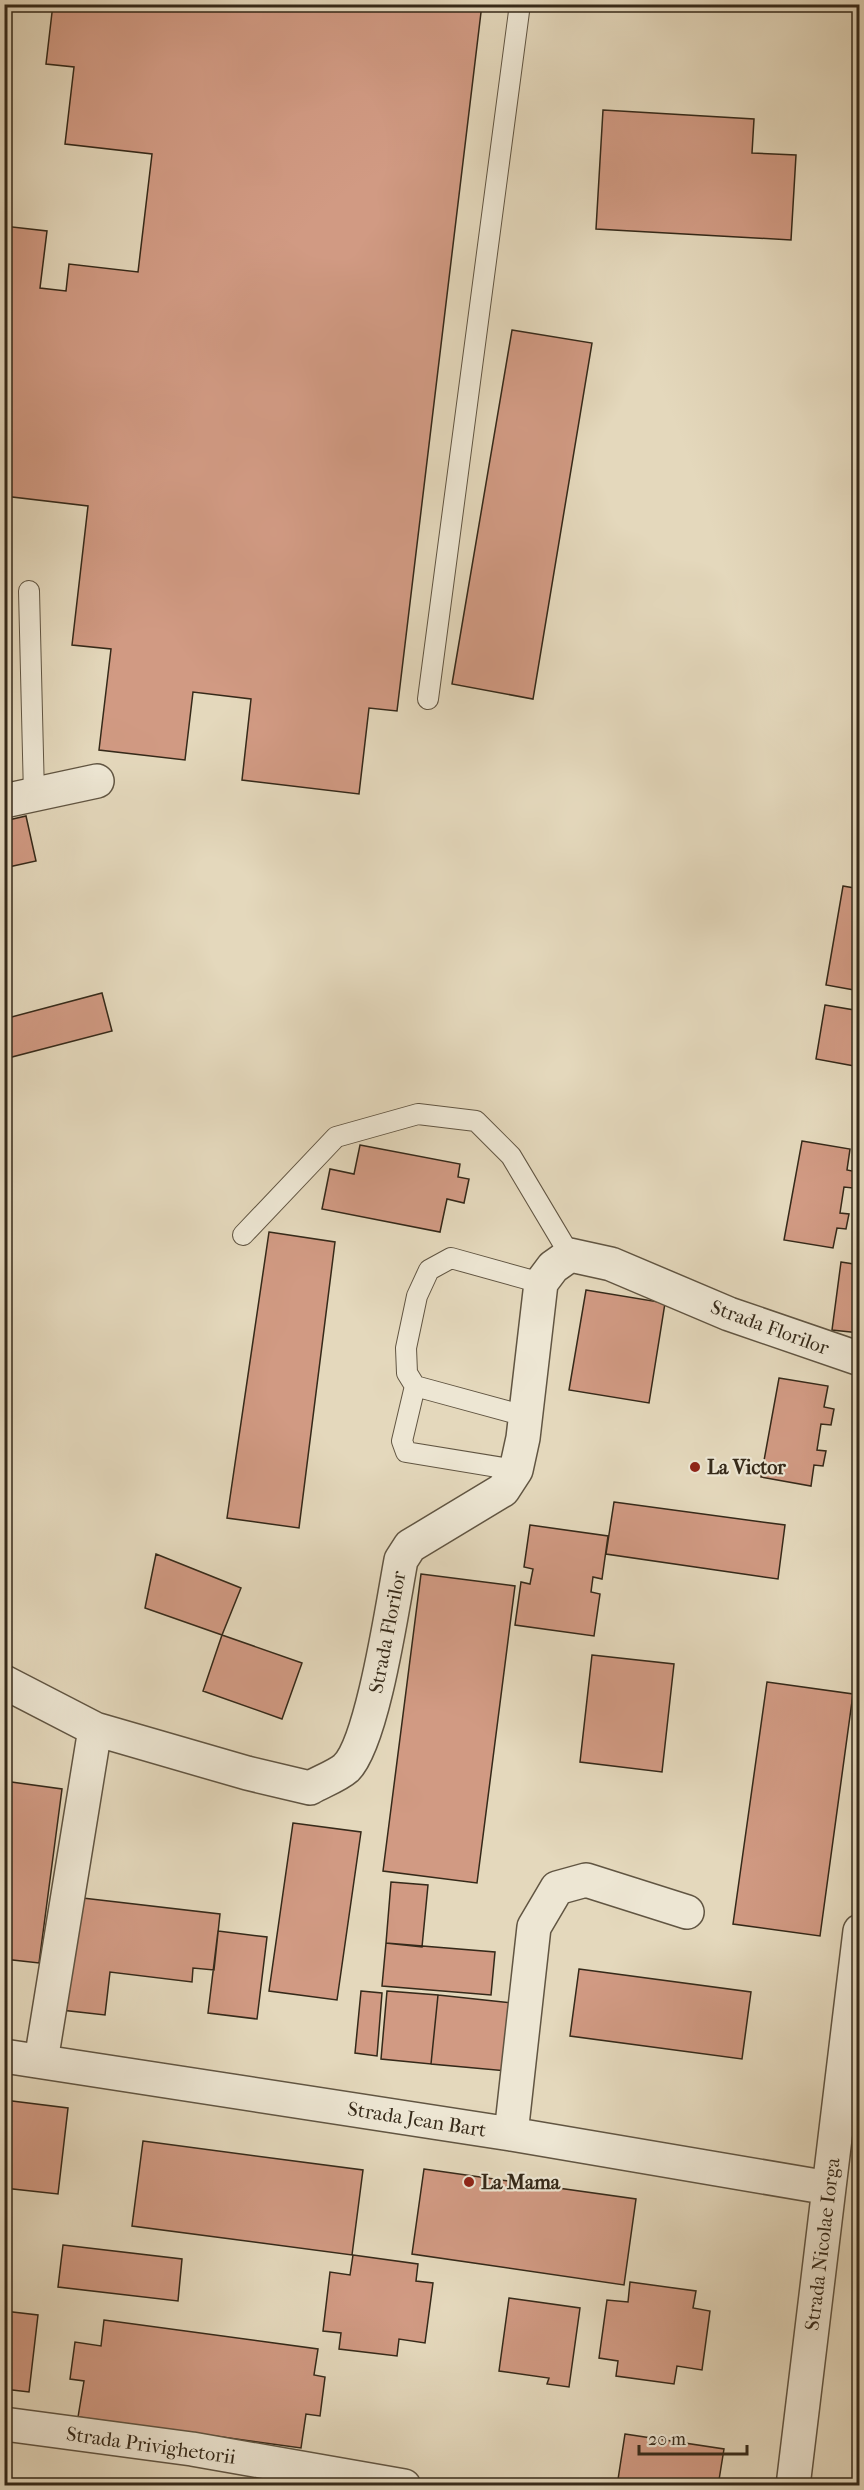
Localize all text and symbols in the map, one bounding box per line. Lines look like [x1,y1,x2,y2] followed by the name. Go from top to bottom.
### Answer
[708,1295,833,1360] street label: Strada Florilor
[707,1456,786,1479] place label: La Victor
[688,1460,702,1474] marker: La Victor
[364,1568,411,1695] street label: Strada Florilor
[346,2097,488,2142] street label: Strada Jean Bart
[800,2156,845,2332] street label: Strada Nicolae Iorga
[481,2171,561,2194] place label: La Mama
[462,2175,476,2189] marker: La Mama
[639,2418,747,2456] scale bar
[65,2422,237,2469] street label: Strada Privighetorii
[648,2429,686,2450] text: 20 m

